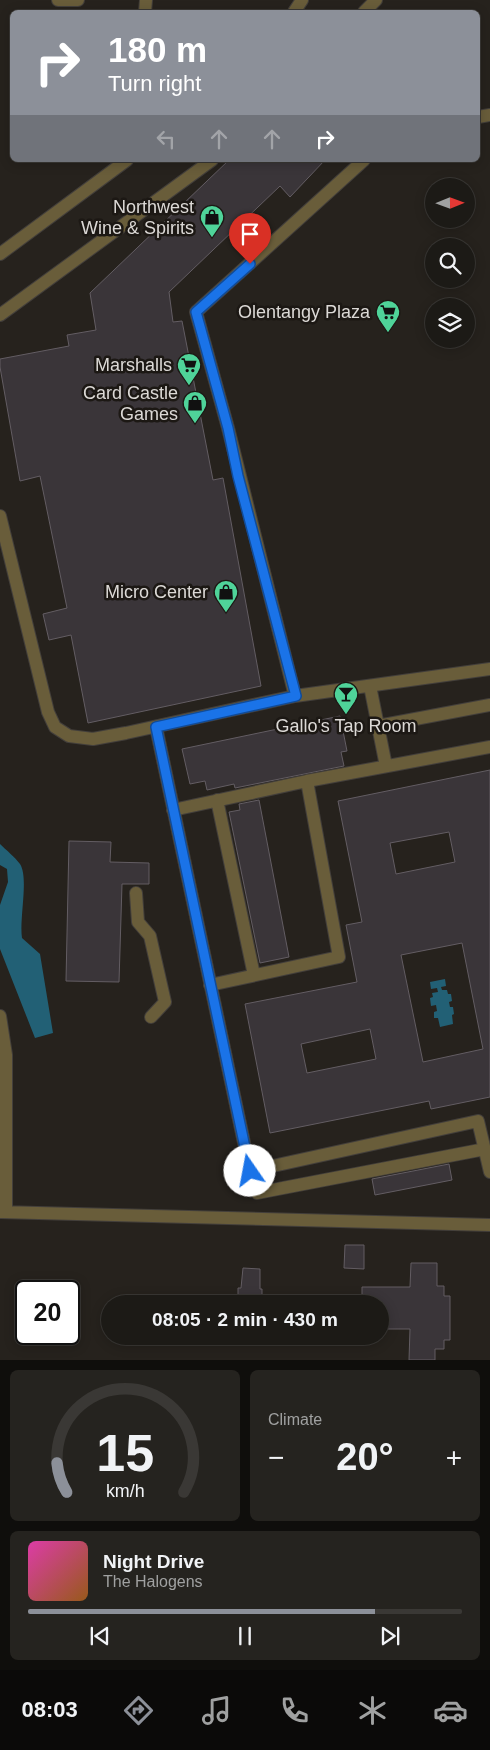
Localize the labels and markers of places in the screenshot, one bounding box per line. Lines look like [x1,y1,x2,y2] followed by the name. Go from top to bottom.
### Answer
[81,197,194,238] place label: Northwest Wine & Spirits
[199,204,225,238] shop icon: Northwest Wine & Spirits
[229,213,271,264] pin
[375,299,401,333] supermarket icon: Olentangy Plaza
[238,302,371,322] place label: Olentangy Plaza
[176,352,202,386] supermarket icon: Marshalls
[95,355,172,375] place label: Marshalls
[83,383,178,424] place label: Card Castle Games
[182,390,208,424] shop icon: Card Castle Games
[213,579,239,613] shop icon: Micro Center
[105,582,208,602] place label: Micro Center
[333,681,359,715] bar icon: Gallo's Tap Room
[275,716,417,736] place label: Gallo's Tap Room

